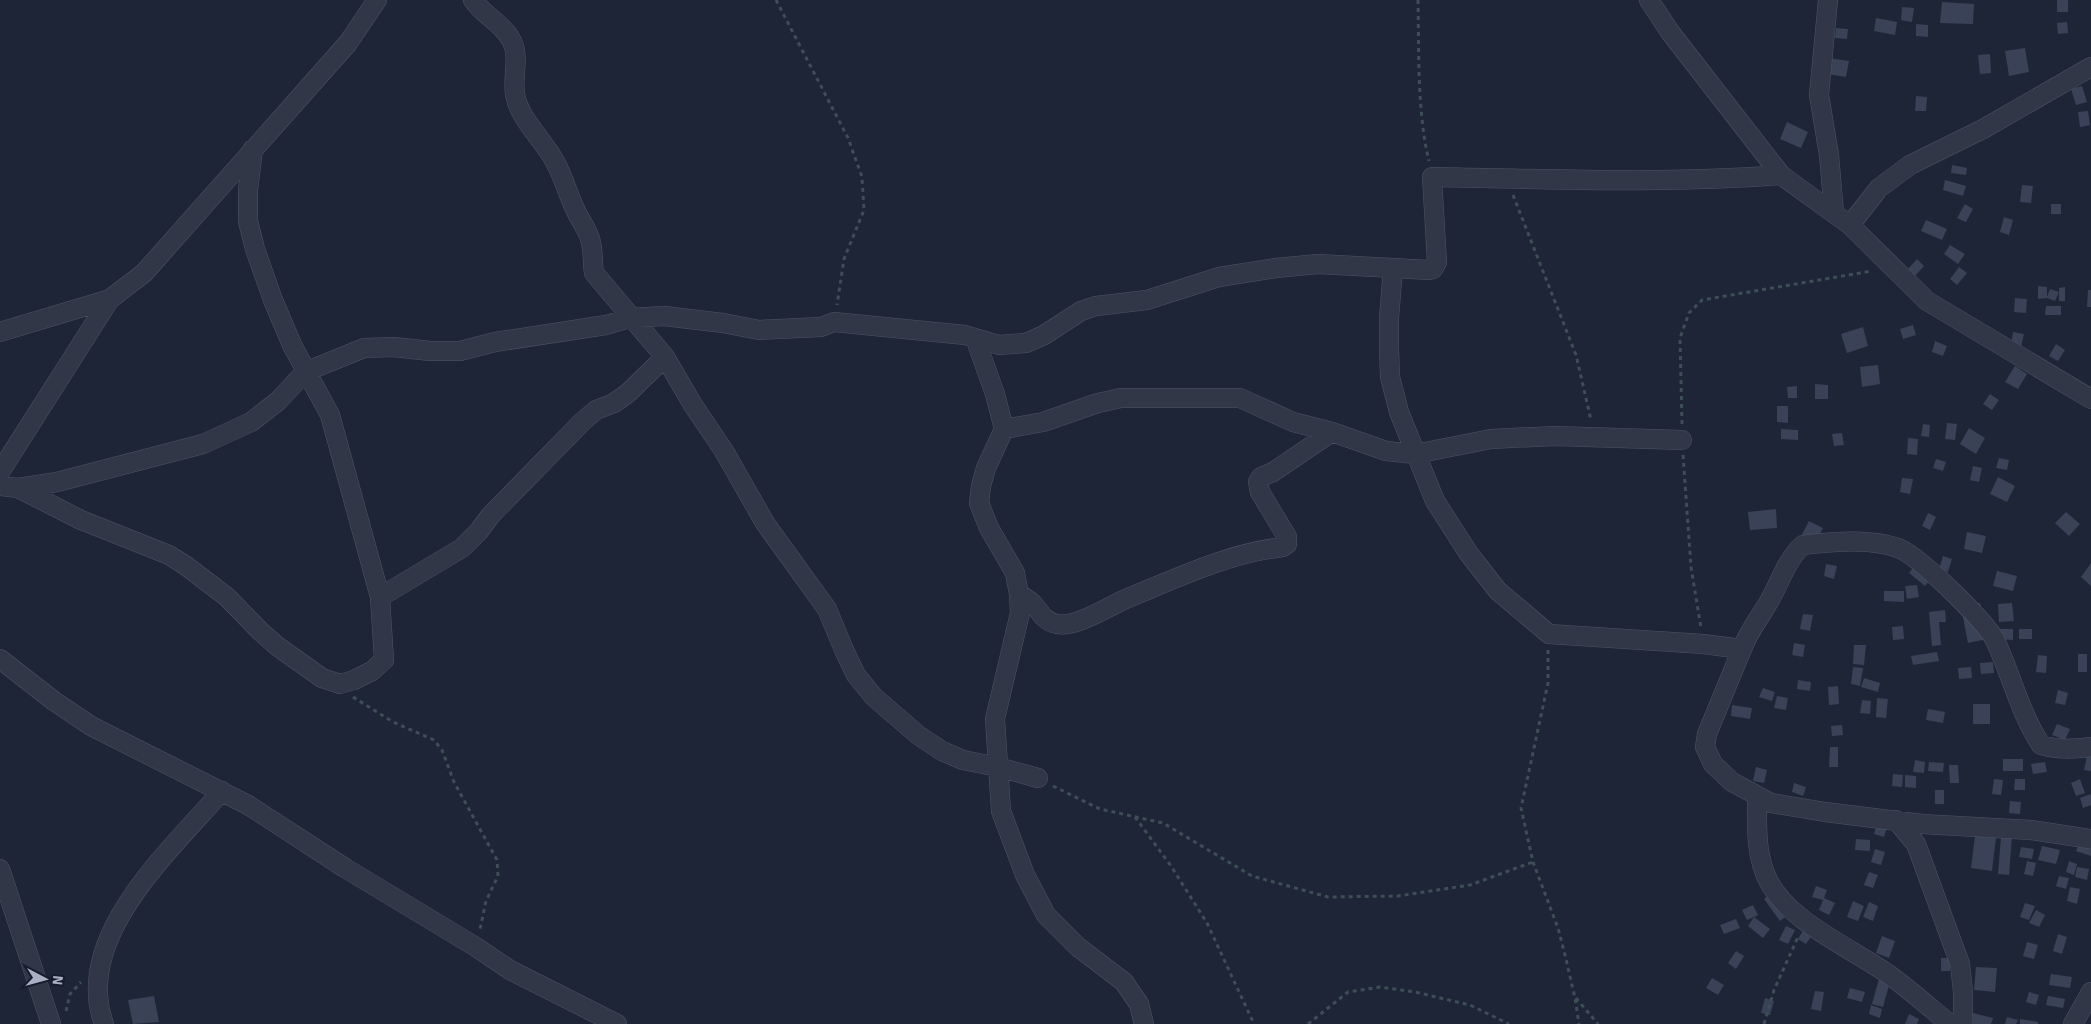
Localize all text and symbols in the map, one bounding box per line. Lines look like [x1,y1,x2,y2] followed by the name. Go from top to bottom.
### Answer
[20,954,70,1004] north arrow
[48,975,66,986] text: N

